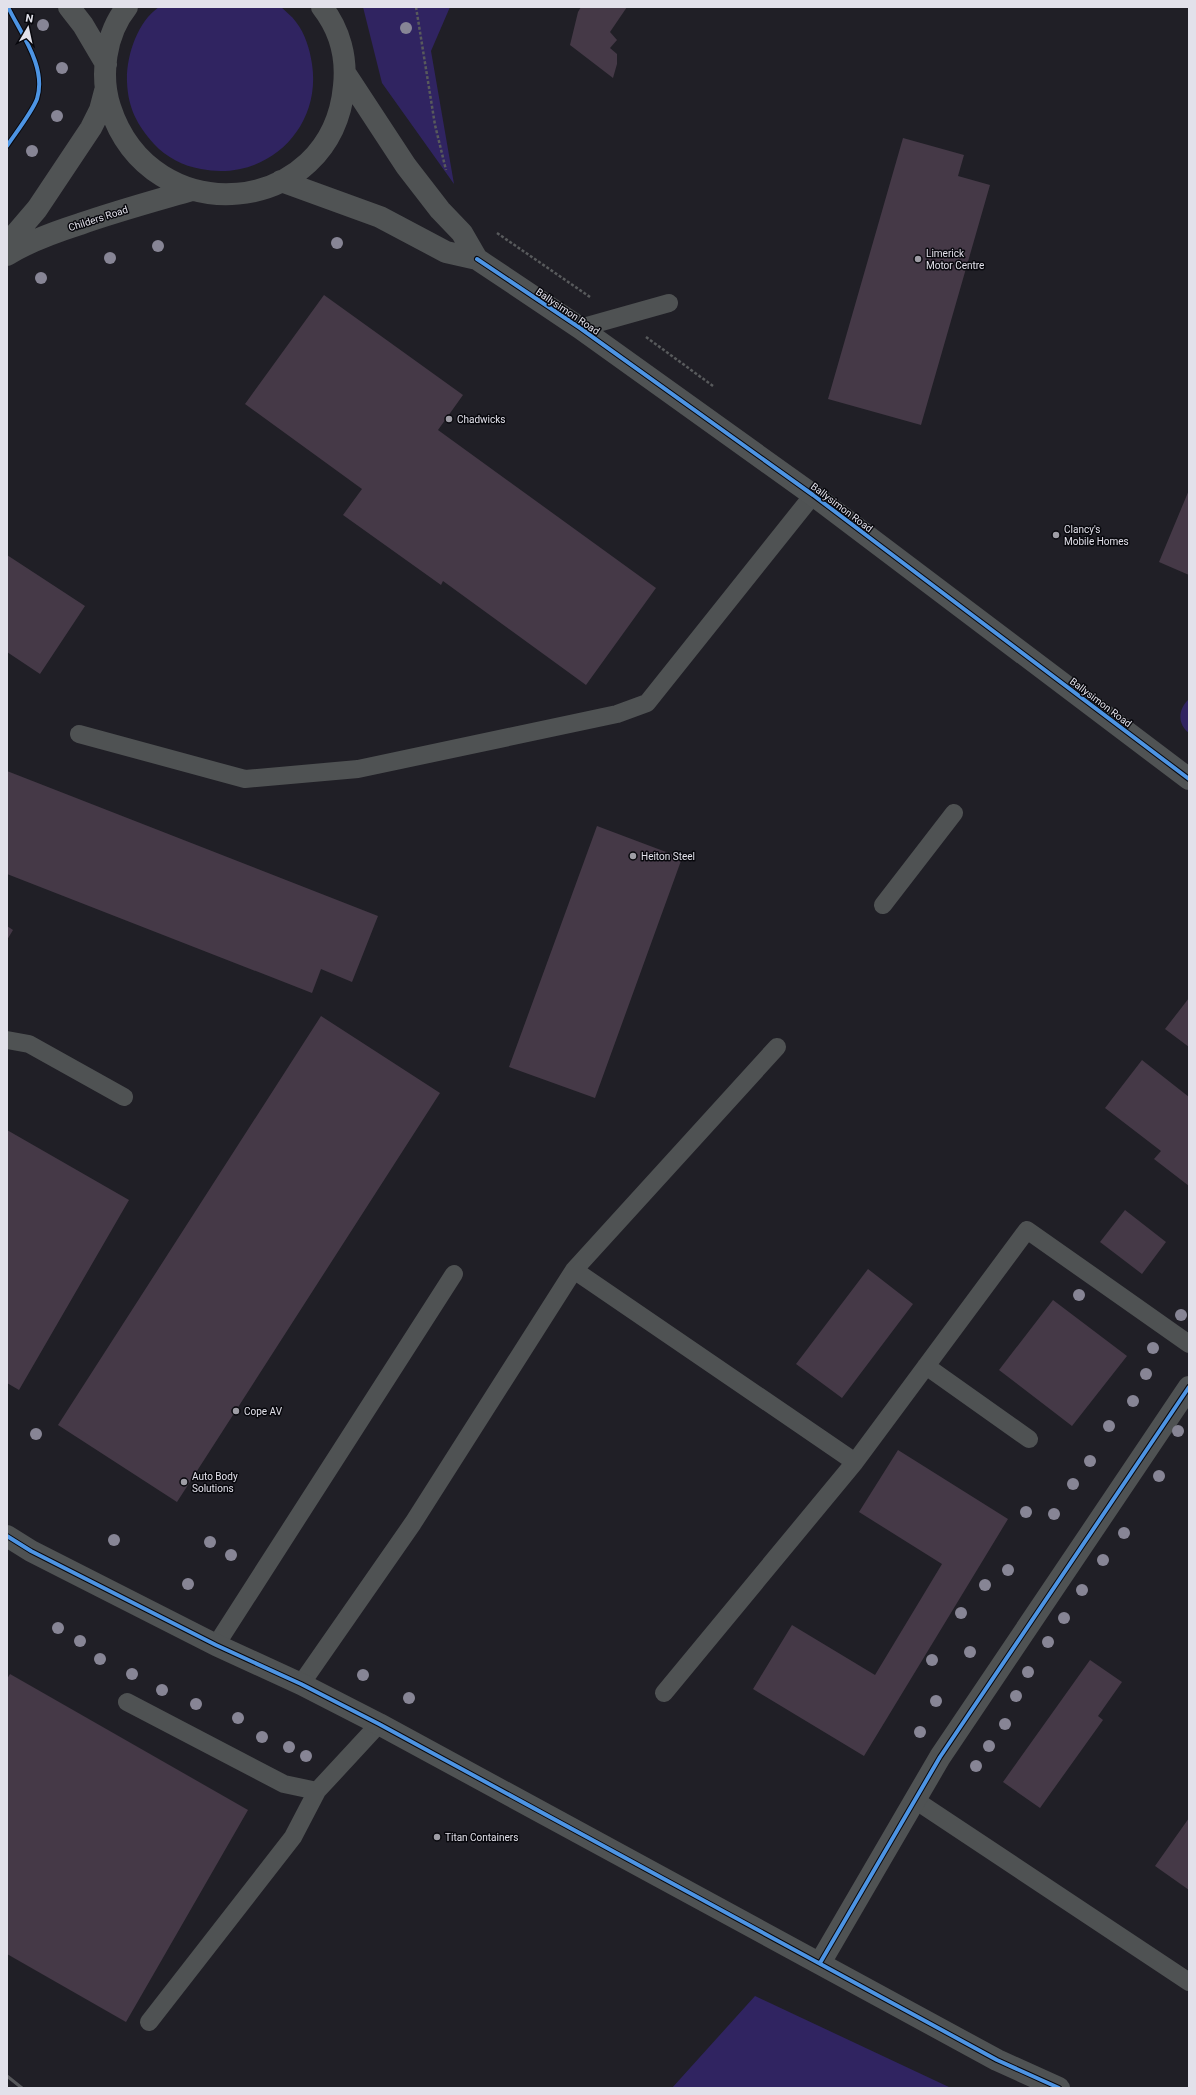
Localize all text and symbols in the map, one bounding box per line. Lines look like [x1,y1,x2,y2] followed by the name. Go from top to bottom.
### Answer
[8,8,48,48] north arrow
[25,12,35,26] text: N
[67,204,129,233] street label: Childers Road
[926,248,984,271] place label: Limerick Motor Centre
[913,254,923,264] marker: Limerick Motor Centre
[534,286,602,337] street label: Ballysimon Road
[444,414,454,424] marker: Chadwicks
[457,414,506,425] place label: Chadwicks
[809,481,875,534] street label: Ballysimon Road
[1064,524,1129,547] place label: Clancy's Mobile Homes
[1051,530,1061,540] marker: Clancy's Mobile Homes
[1068,676,1134,729] street label: Ballysimon Road
[628,851,638,861] marker: Heiton Steel
[641,851,695,862] place label: Heiton Steel
[231,1406,241,1416] marker: Cope AV
[244,1406,283,1417] place label: Cope AV
[192,1471,238,1494] place label: Auto Body Solutions
[179,1477,189,1487] marker: Auto Body Solutions
[432,1832,442,1842] marker: Titan Containers
[445,1832,518,1843] place label: Titan Containers

